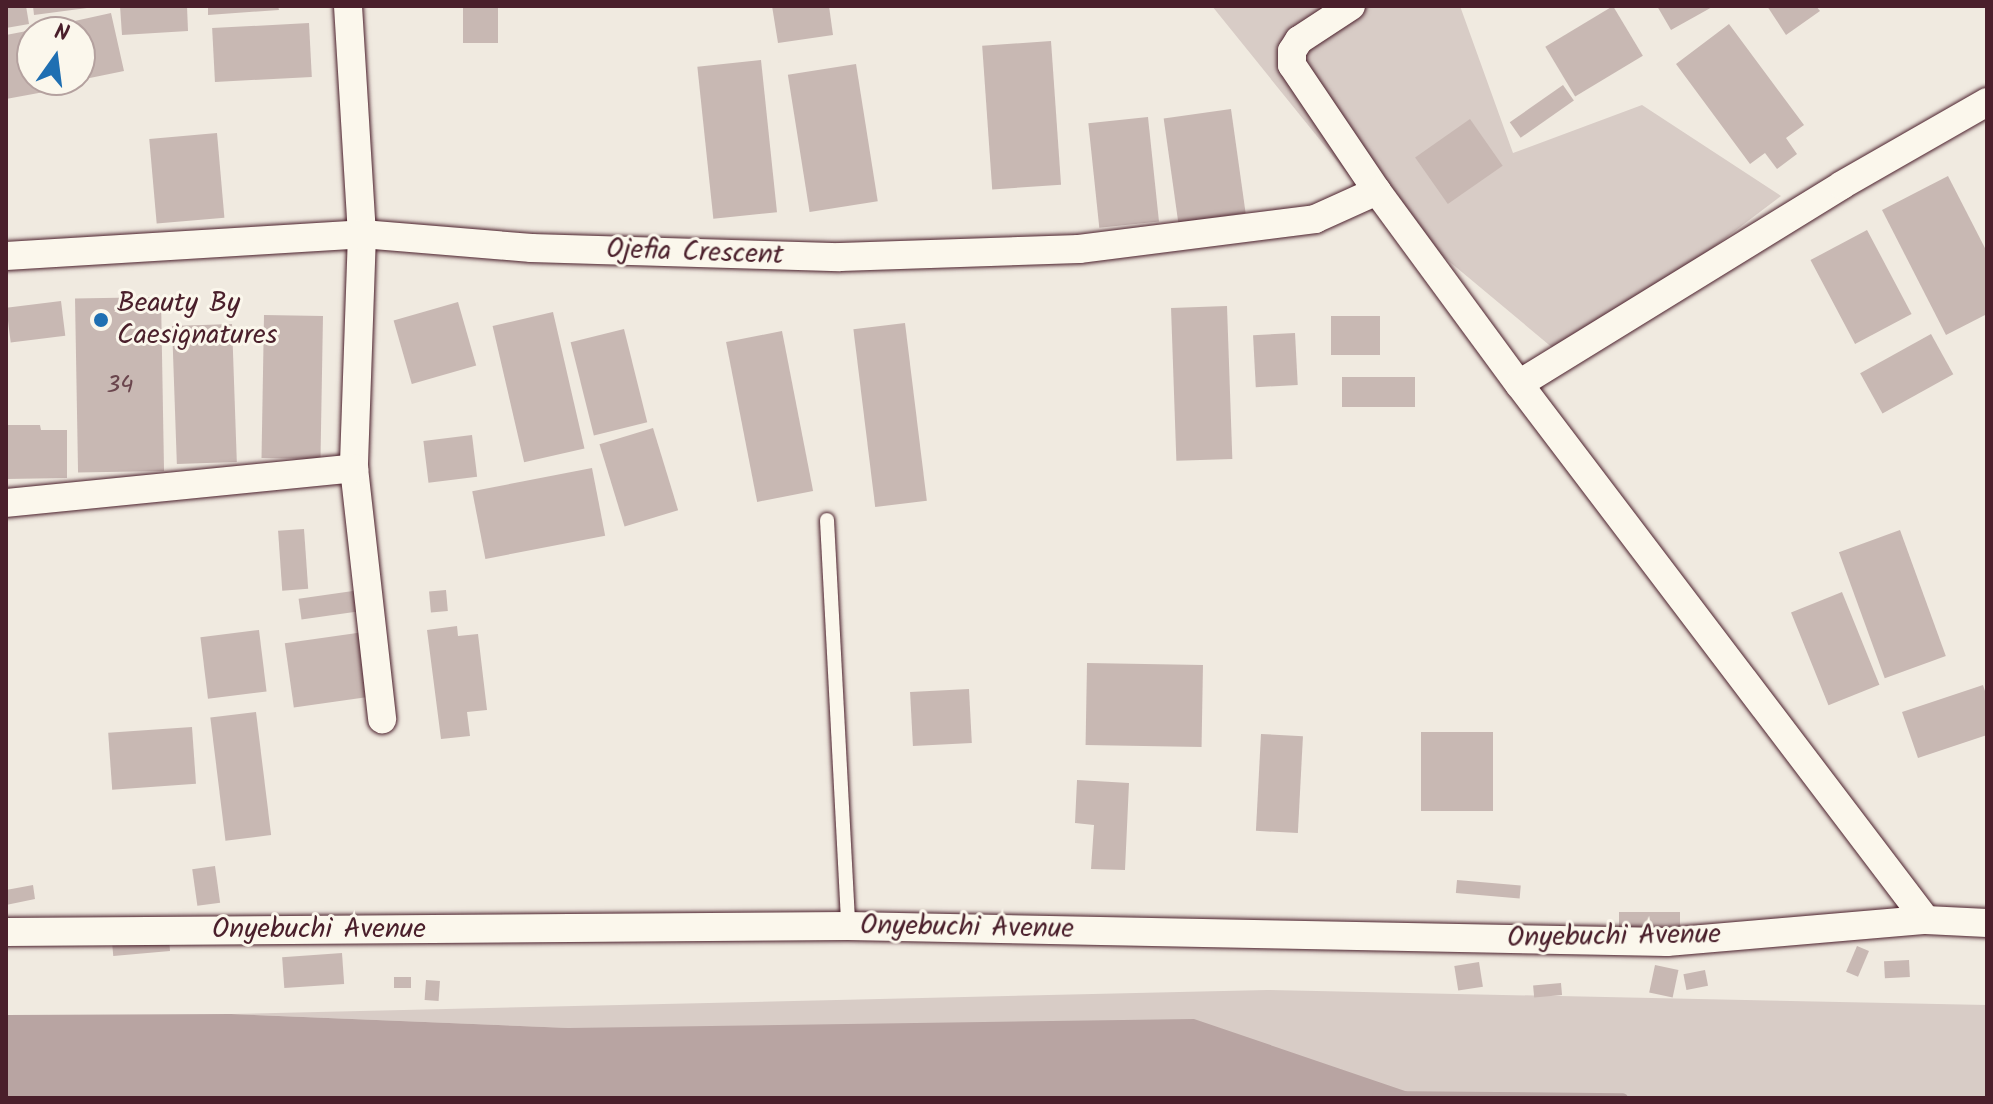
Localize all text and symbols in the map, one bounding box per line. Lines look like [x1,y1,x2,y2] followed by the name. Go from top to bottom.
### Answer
[16,16,96,96] north arrow
[50,16,72,53] text: N
[606,233,784,273] street label: Ojefia Crescent
[117,287,278,353] place label: Beauty By Caesignatures
[92,311,110,329] marker: Beauty By Caesignatures
[107,372,133,400] house number: 34
[860,909,1074,947] street label: Onyebuchi Avenue
[212,913,426,947] street label: Onyebuchi Avenue
[1507,918,1721,956] street label: Onyebuchi Avenue

